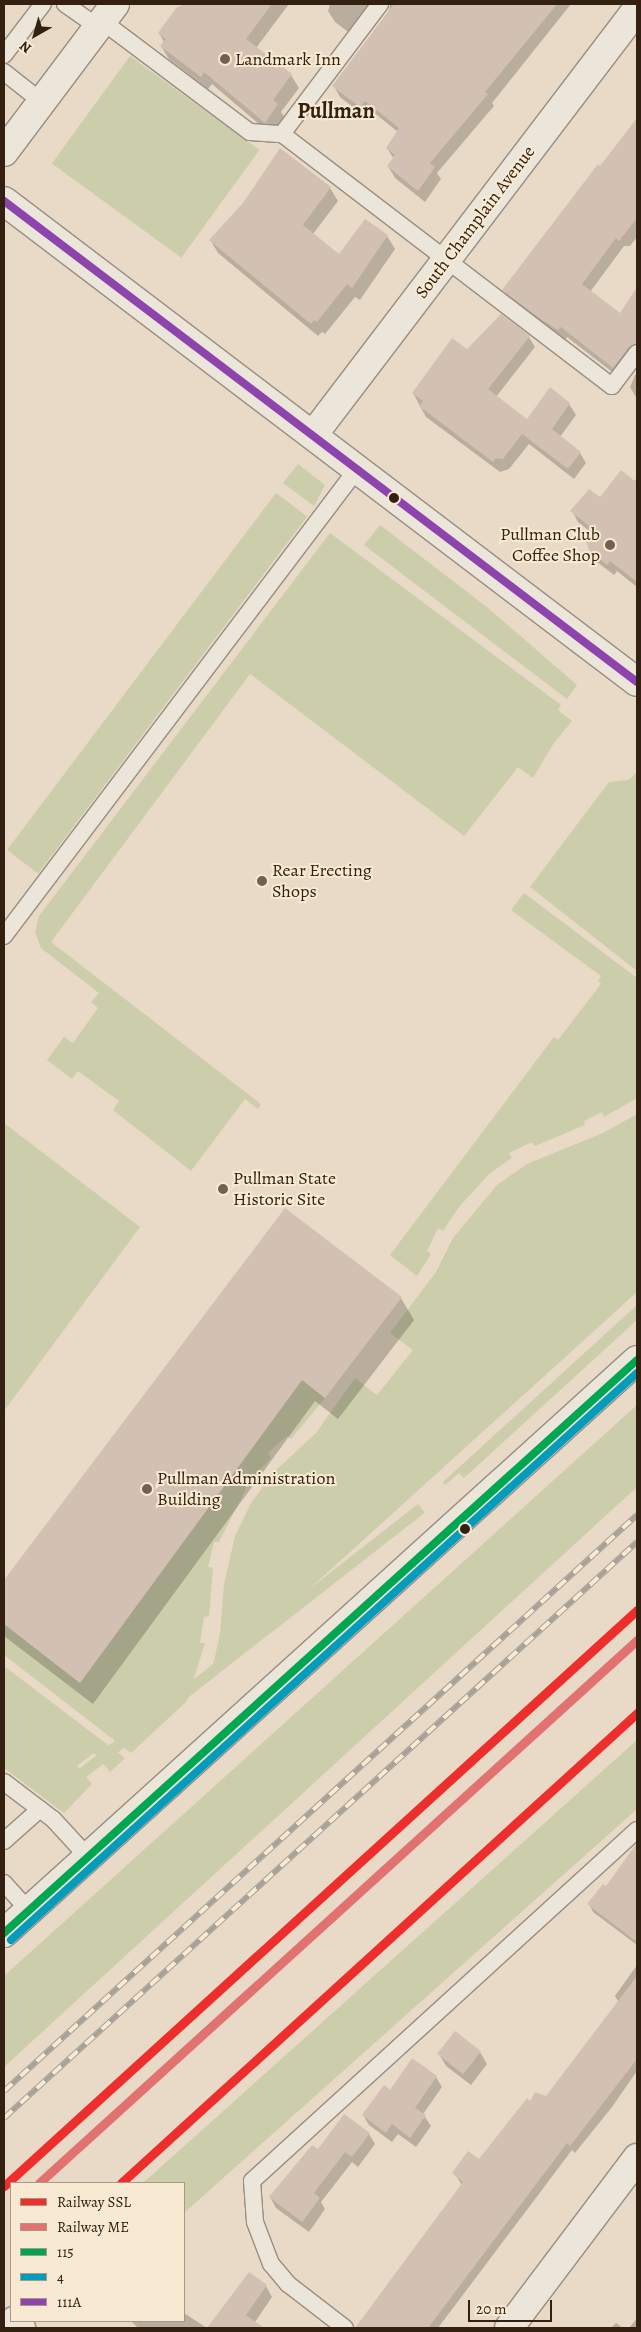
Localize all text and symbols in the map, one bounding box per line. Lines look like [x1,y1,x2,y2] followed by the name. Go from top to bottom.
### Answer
[10,10,60,60] north arrow
[16,37,35,58] text: N
[235,48,341,70] place label: Landmark Inn
[219,53,231,65] marker: Landmark Inn
[297,99,375,125] district label: Pullman
[411,141,539,303] street label: South Champlain Avenue
[389,493,399,503] unlabelled marker
[500,524,600,566] place label: Pullman Club Coffee Shop
[604,539,616,551] marker: Pullman Club Coffee Shop
[272,860,372,902] place label: Rear Erecting Shops
[256,875,268,887] marker: Rear Erecting Shops
[233,1168,336,1210] place label: Pullman State Historic Site
[217,1183,229,1195] marker: Pullman State Historic Site
[157,1468,335,1510] place label: Pullman Administration Building
[141,1483,153,1495] marker: Pullman Administration Building
[460,1524,470,1534] unlabelled marker
[10,2182,185,2322] legend
[57,2192,131,2212] text: Railway SSL
[57,2217,129,2237] text: Railway ME
[57,2242,74,2262] text: 115
[57,2267,64,2287] text: 4
[471,2290,555,2322] scale bar
[57,2292,81,2312] text: 111A
[476,2299,507,2319] text: 20 m

